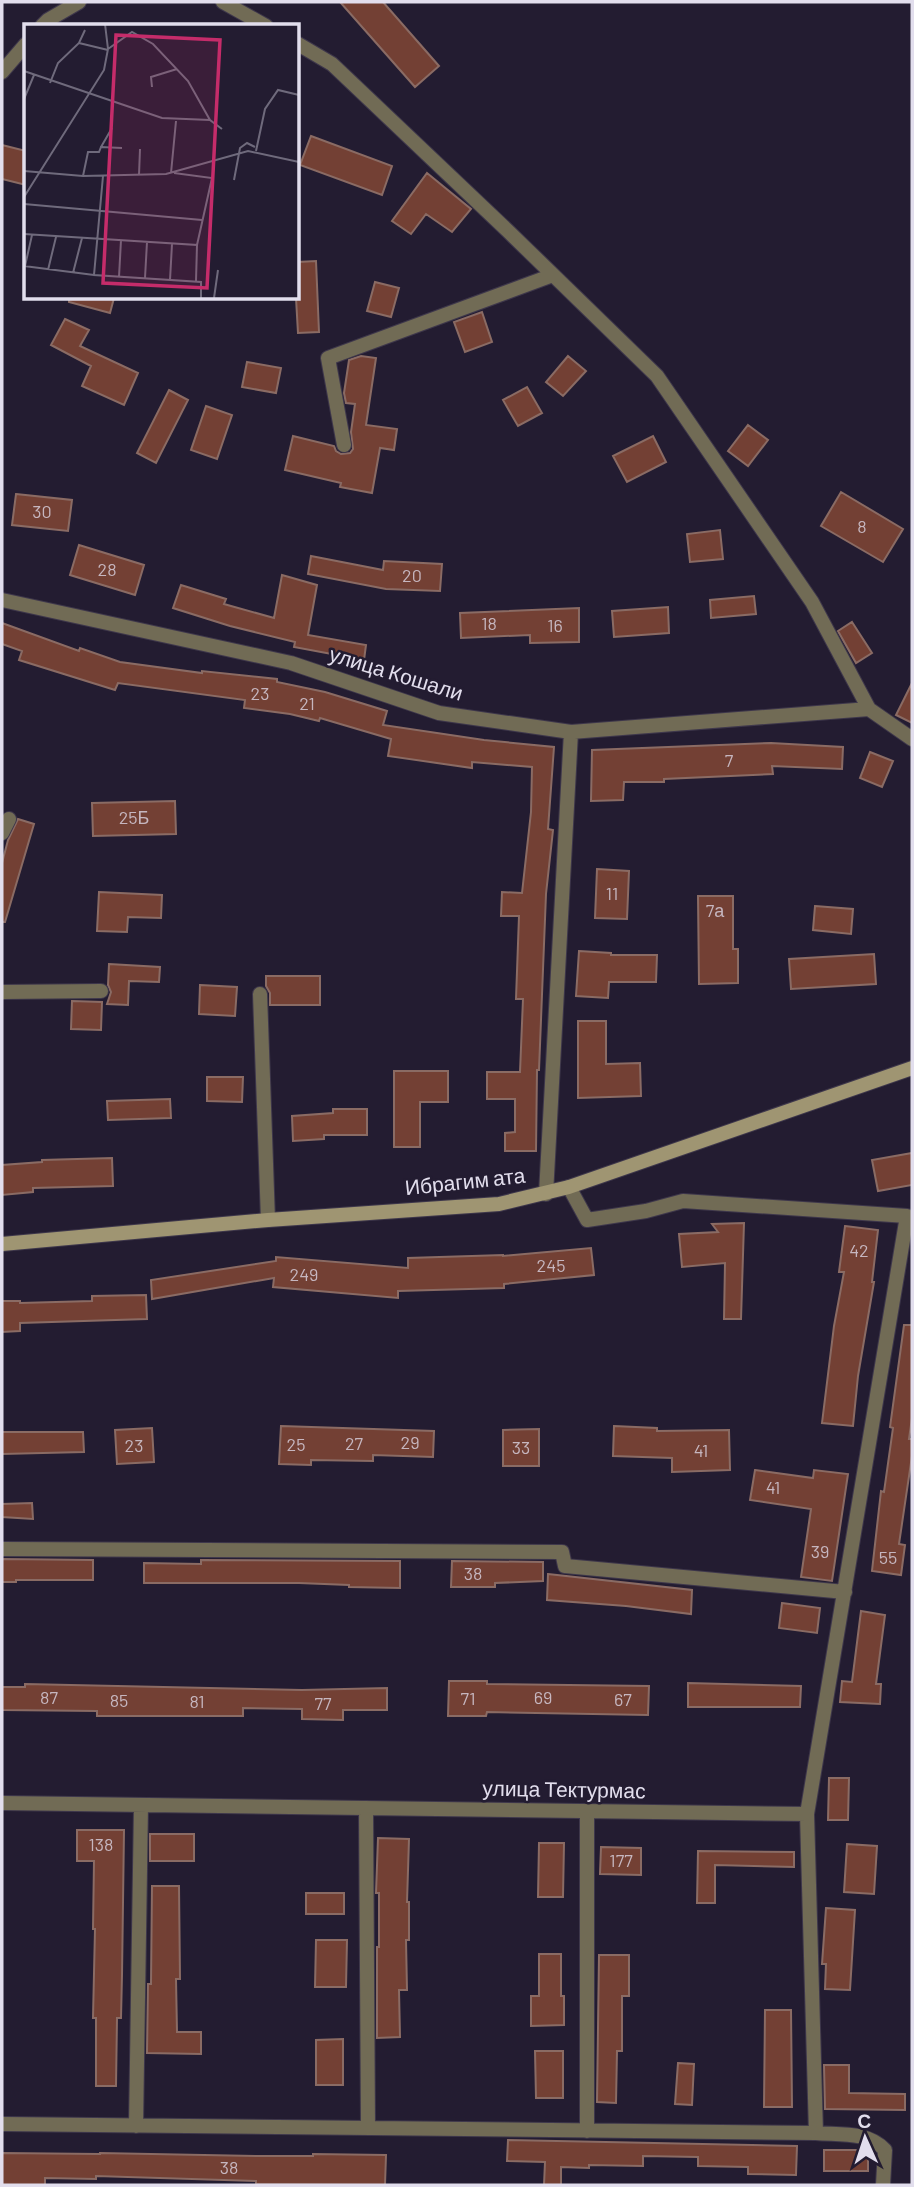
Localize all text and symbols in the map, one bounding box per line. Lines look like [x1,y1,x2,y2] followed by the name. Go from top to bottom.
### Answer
[24,24,299,299] inset map
[32,500,52,522] house number: 30
[857,515,867,537] house number: 8
[97,558,117,580] house number: 28
[402,564,422,586] house number: 20
[481,612,497,634] house number: 18
[547,614,563,636] house number: 16
[327,640,466,705] street label: улица Кошали
[251,682,269,704] house number: 23
[299,692,315,714] house number: 21
[725,749,734,771] house number: 7
[119,806,149,828] house number: 25Б
[606,882,618,904] house number: 11
[706,899,725,921] house number: 7а
[403,1162,527,1199] street label: Ибрагим ата
[849,1239,869,1261] house number: 42
[537,1254,565,1276] house number: 245
[290,1263,318,1285] house number: 249
[400,1431,420,1453] house number: 29
[345,1432,364,1454] house number: 27
[287,1433,305,1455] house number: 25
[125,1434,143,1456] house number: 23
[512,1436,530,1458] house number: 33
[694,1439,708,1461] house number: 41
[766,1476,780,1498] house number: 41
[811,1540,829,1562] house number: 39
[879,1546,897,1568] house number: 55
[464,1562,482,1584] house number: 38
[40,1686,58,1708] house number: 87
[534,1686,552,1708] house number: 69
[461,1687,475,1709] house number: 71
[614,1688,632,1710] house number: 67
[110,1689,128,1711] house number: 85
[189,1690,205,1712] house number: 81
[314,1692,332,1714] house number: 77
[482,1775,646,1802] street label: улица Тектурмас
[89,1833,113,1855] house number: 138
[609,1849,633,1871] house number: 177
[830,2103,900,2173] north arrow
[857,2109,872,2132] text: С
[220,2156,238,2178] house number: 38

